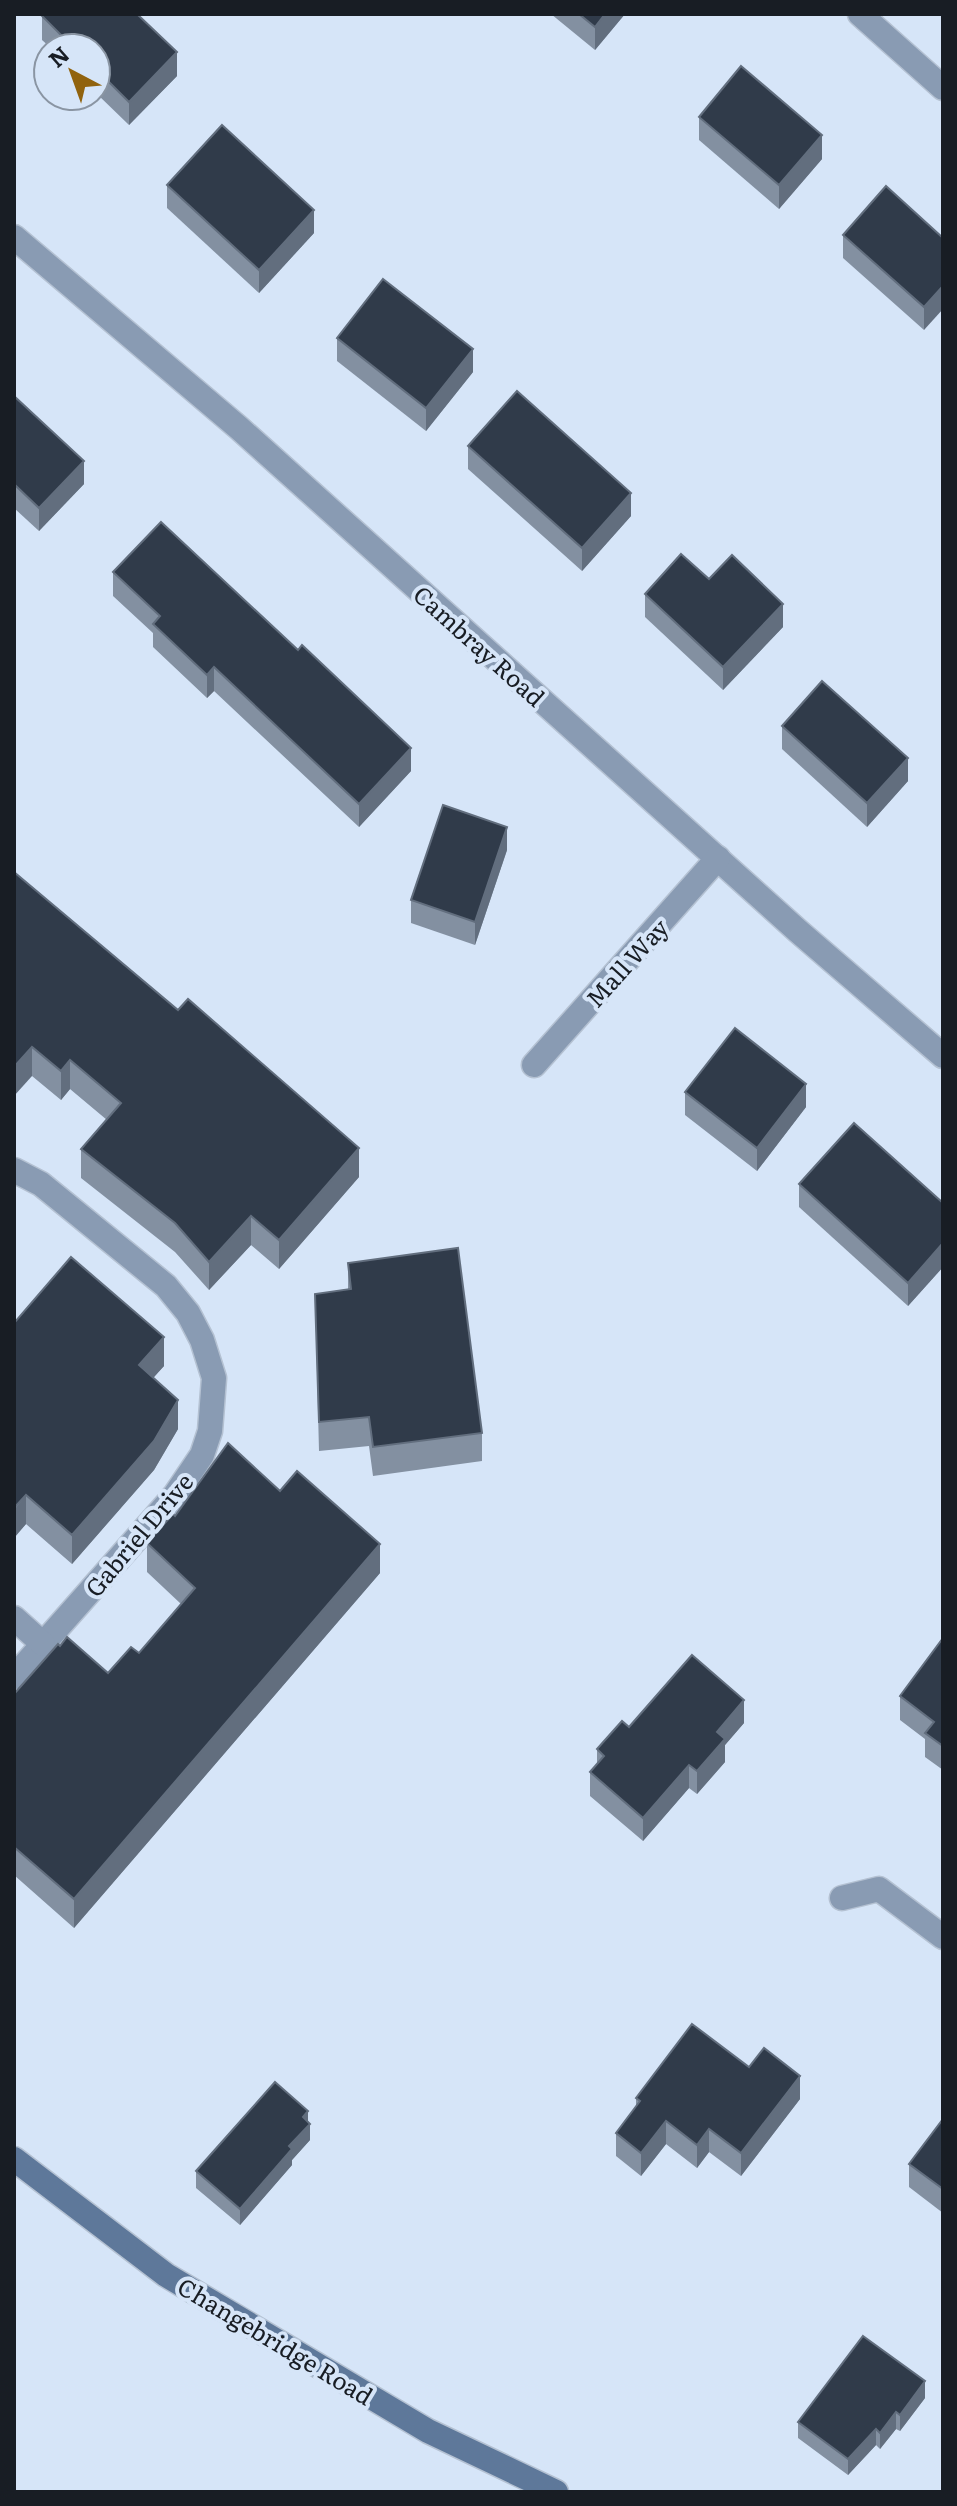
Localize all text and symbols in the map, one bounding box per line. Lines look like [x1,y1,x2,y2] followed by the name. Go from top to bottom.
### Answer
[32,32,112,112] north arrow
[40,37,76,74] text: N
[407,576,554,714] street label: Cambray Road
[577,910,675,1014] street label: Mall Way
[76,1465,200,1603] street label: Gabriel Drive
[172,2268,381,2412] street label: Changebridge Road

